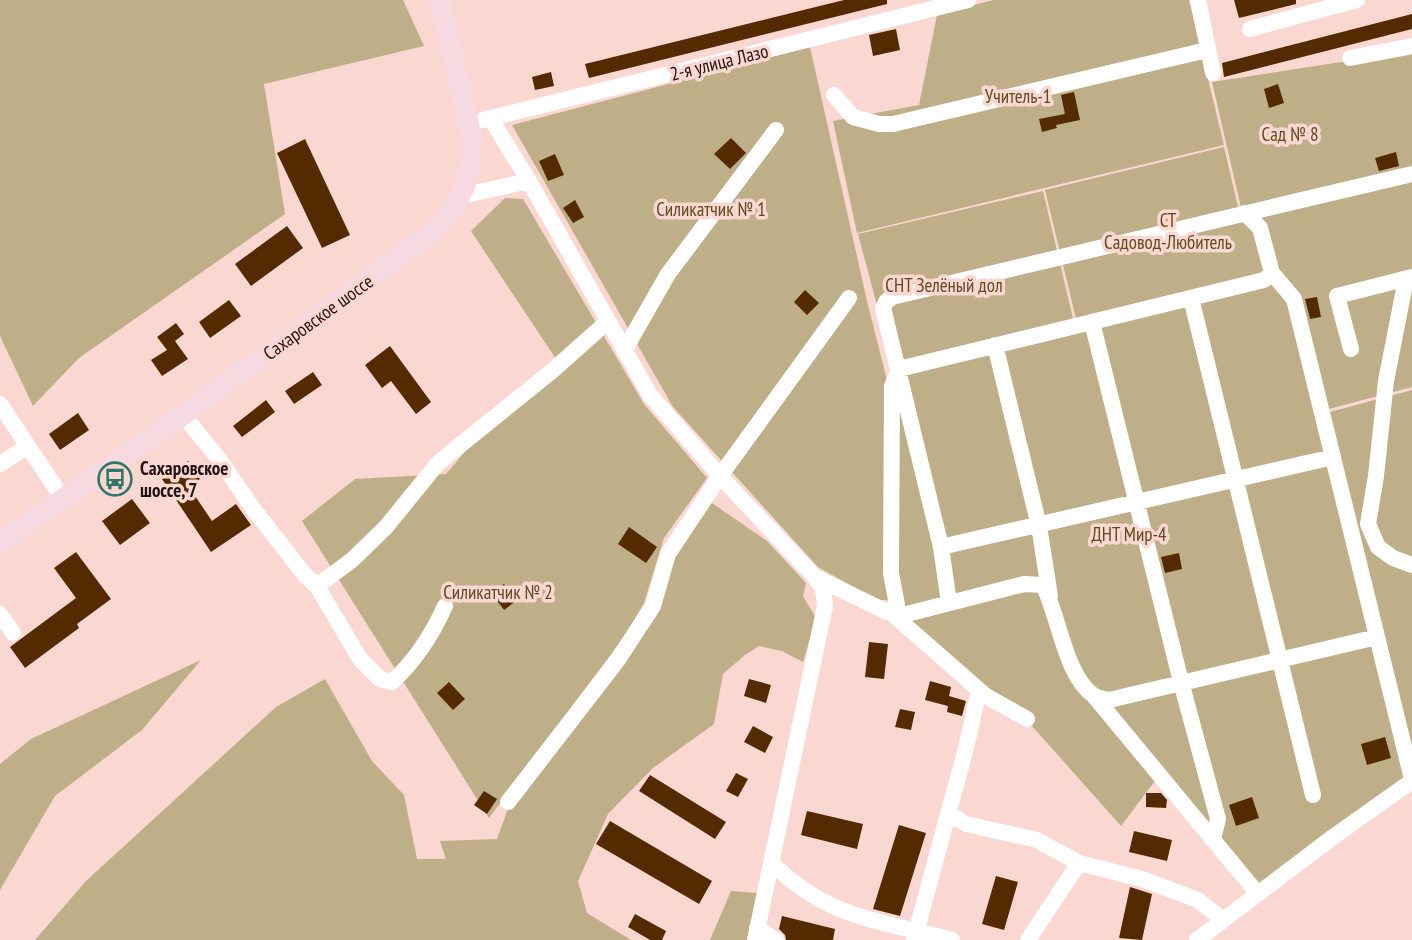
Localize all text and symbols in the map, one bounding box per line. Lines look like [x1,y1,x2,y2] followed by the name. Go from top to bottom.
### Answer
[667,38,771,86] street label: 2-я улица Лазо
[985,84,1051,108] park label: Учитель-1
[1262,122,1318,146] park label: Сад № 8
[656,197,766,221] park label: Силикатчик № 1
[1104,208,1232,254] park label: СТ Садовод-Любитель
[258,269,378,365] street label: Сахаровское шоссе
[885,273,1003,297] park label: СНТ Зелёный дол
[140,456,228,502] place label: Сахаровское шоссе, 7
[96,460,134,498] bus stop icon: Сахаровское шоссе, 7
[1091,522,1167,546] park label: ДНТ Мир-4
[443,580,553,604] park label: Силикатчик № 2

